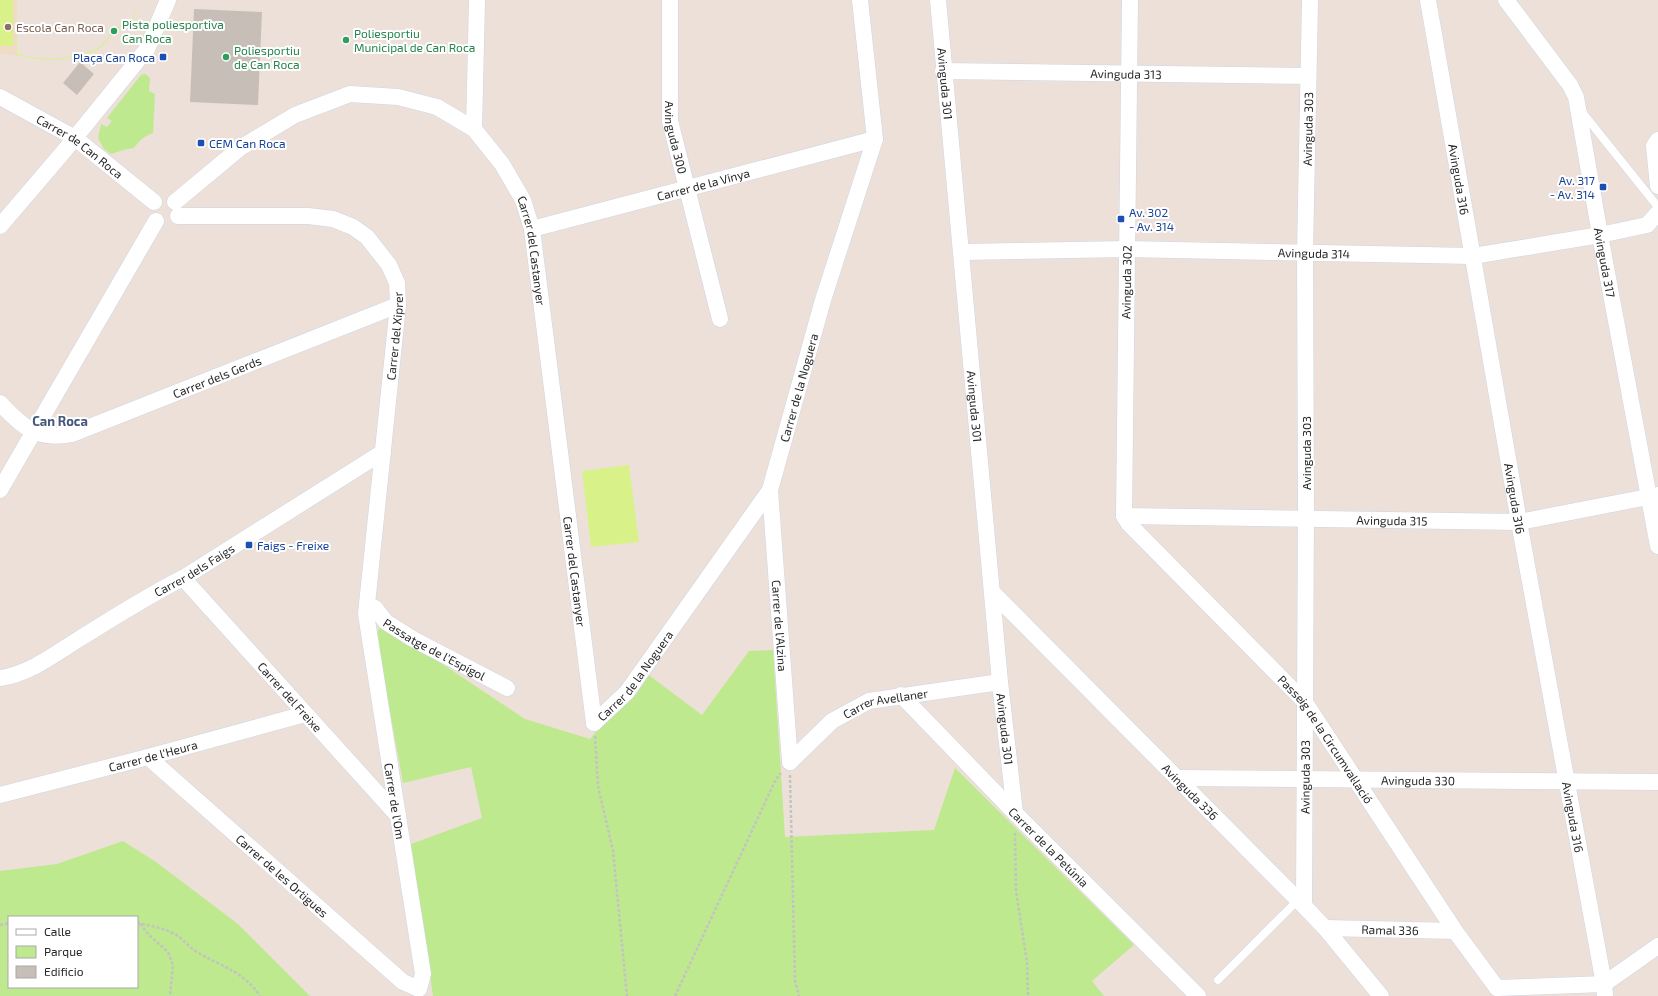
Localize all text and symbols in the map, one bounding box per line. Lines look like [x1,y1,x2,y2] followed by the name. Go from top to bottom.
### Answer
[122,17,224,45] place label: Pista poliesportiva Can Roca
[16,20,104,34] place label: Escola Can Roca
[3,22,13,32] marker: Escola Can Roca
[109,26,119,36] marker: Pista poliesportiva Can Roca
[354,26,475,54] place label: Poliesportiu Municipal de Can Roca
[341,35,351,45] marker: Poliesportiu Municipal de Can Roca
[234,43,300,71] place label: Poliesportiu de Can Roca
[935,47,956,120] street label: Avinguda 301
[73,50,155,65] place label: Plaça Can Roca
[158,52,168,62] marker: Plaça Can Roca
[221,52,231,62] marker: Poliesportiu de Can Roca
[1090,66,1162,81] street label: Avinguda 313
[1300,92,1315,166] street label: Avinguda 303
[663,101,690,175] street label: Avinguda 300
[34,111,126,181] street label: Carrer de Can Roca
[209,136,285,150] place label: CEM Can Roca
[196,138,206,148] marker: CEM Can Roca
[1446,143,1472,216] street label: Avinguda 316
[655,165,751,203] street label: Carrer de la Vinya
[1550,173,1595,201] place label: Av. 317 - Av. 314
[1598,182,1608,192] marker: Av. 317 - Av. 314
[515,193,549,306] street label: Carrer del Castanyer
[1129,205,1174,233] place label: Av. 302 - Av. 314
[1116,214,1126,224] marker: Av. 302 - Av. 314
[1592,227,1619,299] street label: Avinguda 317
[1118,245,1134,319] street label: Avinguda 302
[1278,245,1350,261] street label: Avinguda 314
[383,291,405,381] street label: Carrer del Xiprer
[777,332,820,444] street label: Carrer de la Noguera
[171,353,263,401] street label: Carrer dels Gerds
[965,370,985,443] street label: Avinguda 301
[32,413,88,429] district label: Can Roca
[1299,416,1313,490] street label: Avinguda 303
[1502,462,1528,535] street label: Avinguda 316
[1356,513,1428,528] street label: Avinguda 315
[561,516,589,628] street label: Carrer del Castanyer
[257,538,329,552] place label: Faigs - Freixe
[244,540,254,550] marker: Faigs - Freixe
[151,541,237,599] street label: Carrer dels Faigs
[770,579,790,672] street label: Carrer de l'Alzina
[381,615,488,683] street label: Passatge de l'Espígol
[594,628,675,723] street label: Carrer de la Noguera
[255,659,325,734] street label: Carrer del Freixe
[1275,672,1376,806] street label: Passeig de la Circumval·lació
[840,686,929,721] street label: Carrer Avellaner
[994,692,1016,765] street label: Avinguda 301
[107,737,199,774] street label: Carrer de l'Heura
[1297,740,1312,814] street label: Avinguda 303
[1159,761,1221,823] street label: Avinguda 336
[382,762,408,840] street label: Carrer de l'Om
[1381,773,1455,787] street label: Avinguda 330
[1560,781,1587,854] street label: Avinguda 316
[1006,804,1092,890] street label: Carrer de la Petúnia
[233,831,331,920] street label: Carrer de les Ortigues
[8,916,138,988] legend
[1361,922,1419,937] street label: Ramal 336
[44,924,71,938] text: Calle
[44,944,82,958] text: Parque
[44,964,84,978] text: Edificio

